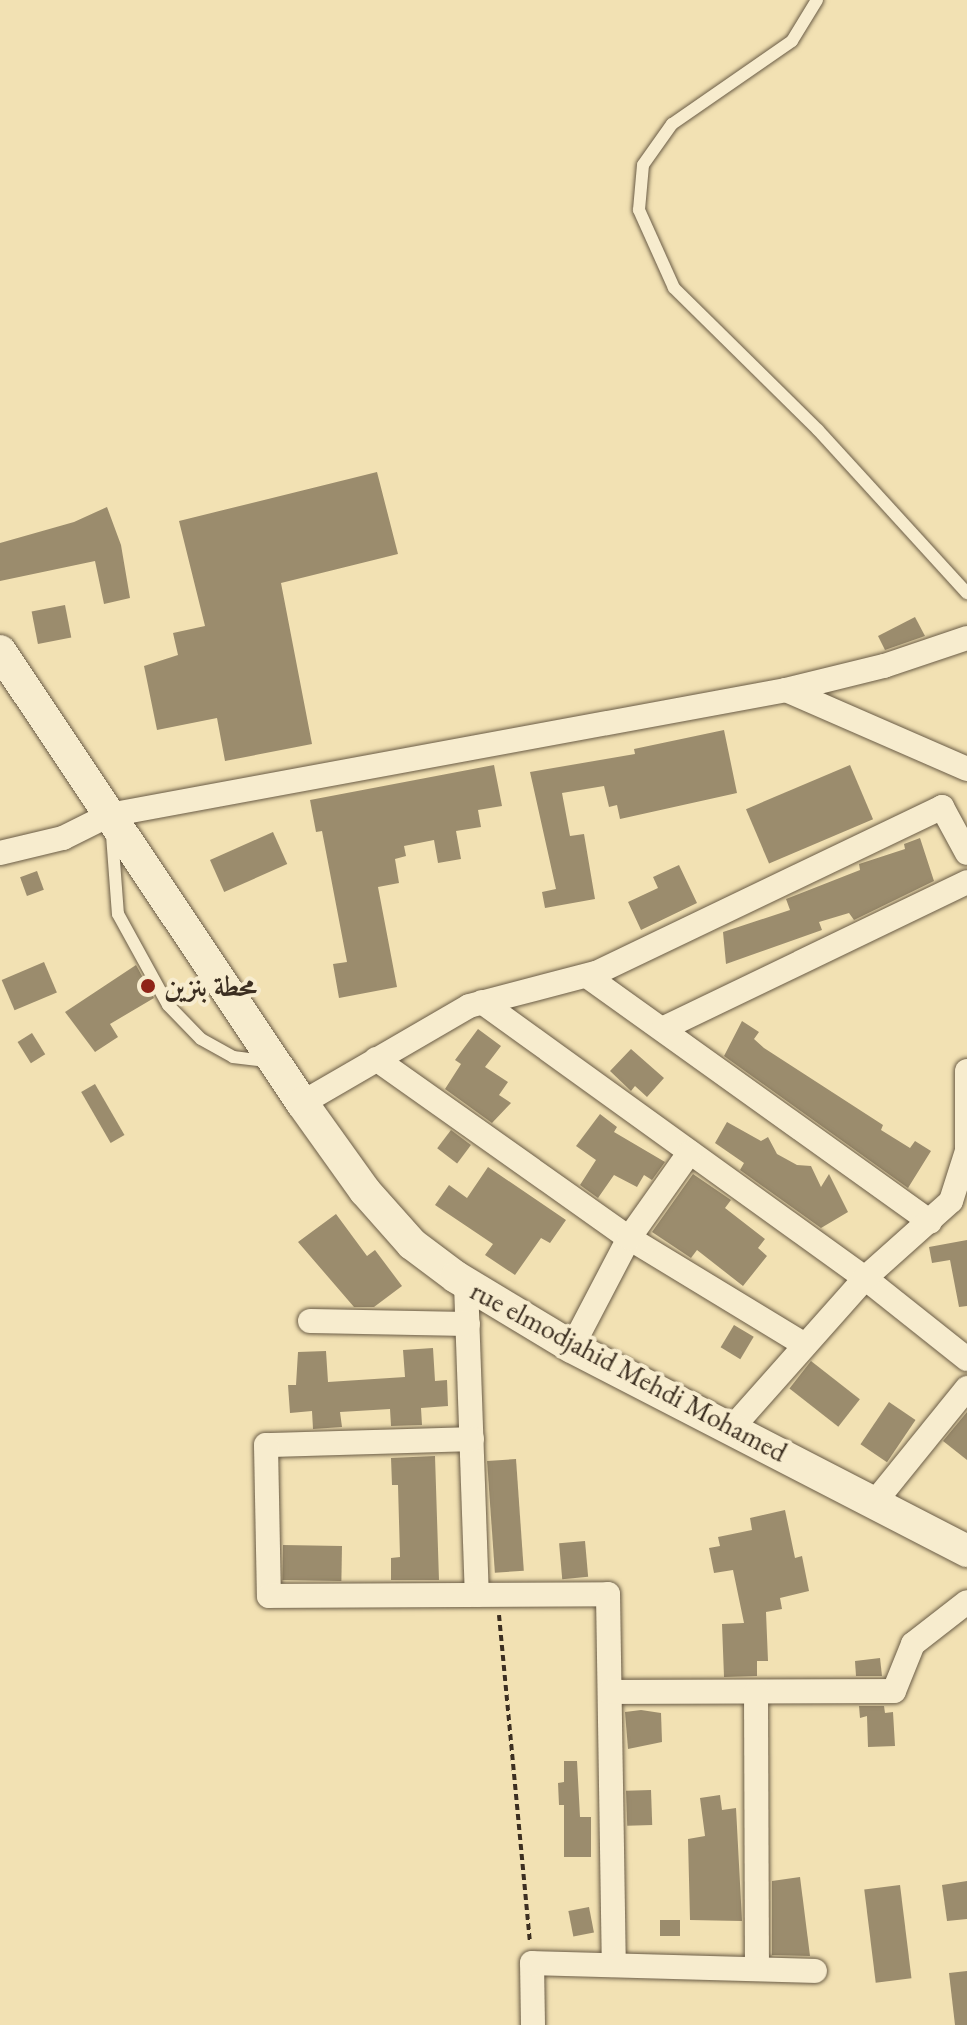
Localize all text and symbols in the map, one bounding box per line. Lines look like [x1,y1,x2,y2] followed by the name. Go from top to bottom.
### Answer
[164,969,257,1003] place label: محطة بنزين
[139,977,157,995] marker: محطة بنزين
[465,1273,793,1469] street label: rue elmodjahid Mehdi Mohamed

